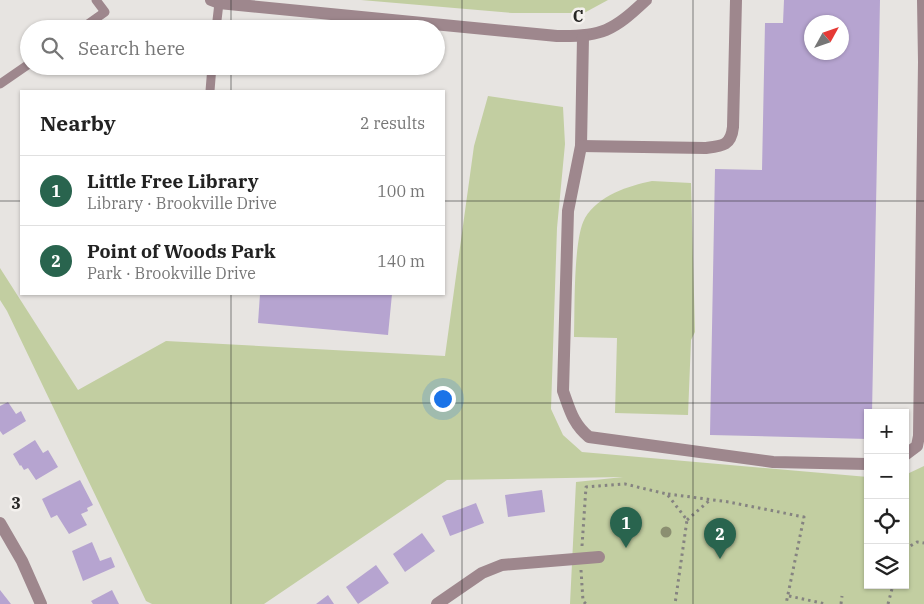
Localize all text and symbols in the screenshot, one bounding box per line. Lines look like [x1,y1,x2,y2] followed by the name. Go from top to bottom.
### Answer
[573,6,583,26] text: C
[804,15,849,60] north arrow
[20,20,445,75] search box
[38,34,66,62] icon: search
[78,36,185,60] text: Search here
[40,109,116,137] text: Nearby
[360,113,425,133] text: 2 results
[87,169,259,193] text: Little Free Library
[51,181,61,201] text: 1
[377,181,425,201] text: 100 m
[87,193,277,213] text: Library · Brookville Drive
[87,239,276,263] text: Point of Woods Park
[51,251,61,271] text: 2
[377,251,425,271] text: 140 m
[87,263,256,283] text: Park · Brookville Drive
[430,386,456,412] your location
[864,409,909,589] map controls
[864,409,909,454] button: +
[864,454,909,499] button: −
[11,493,21,513] text: 3
[864,499,909,544] button: locate
[610,507,642,548] pin: 1
[704,518,736,559] pin: 2
[864,544,909,589] button: layers

